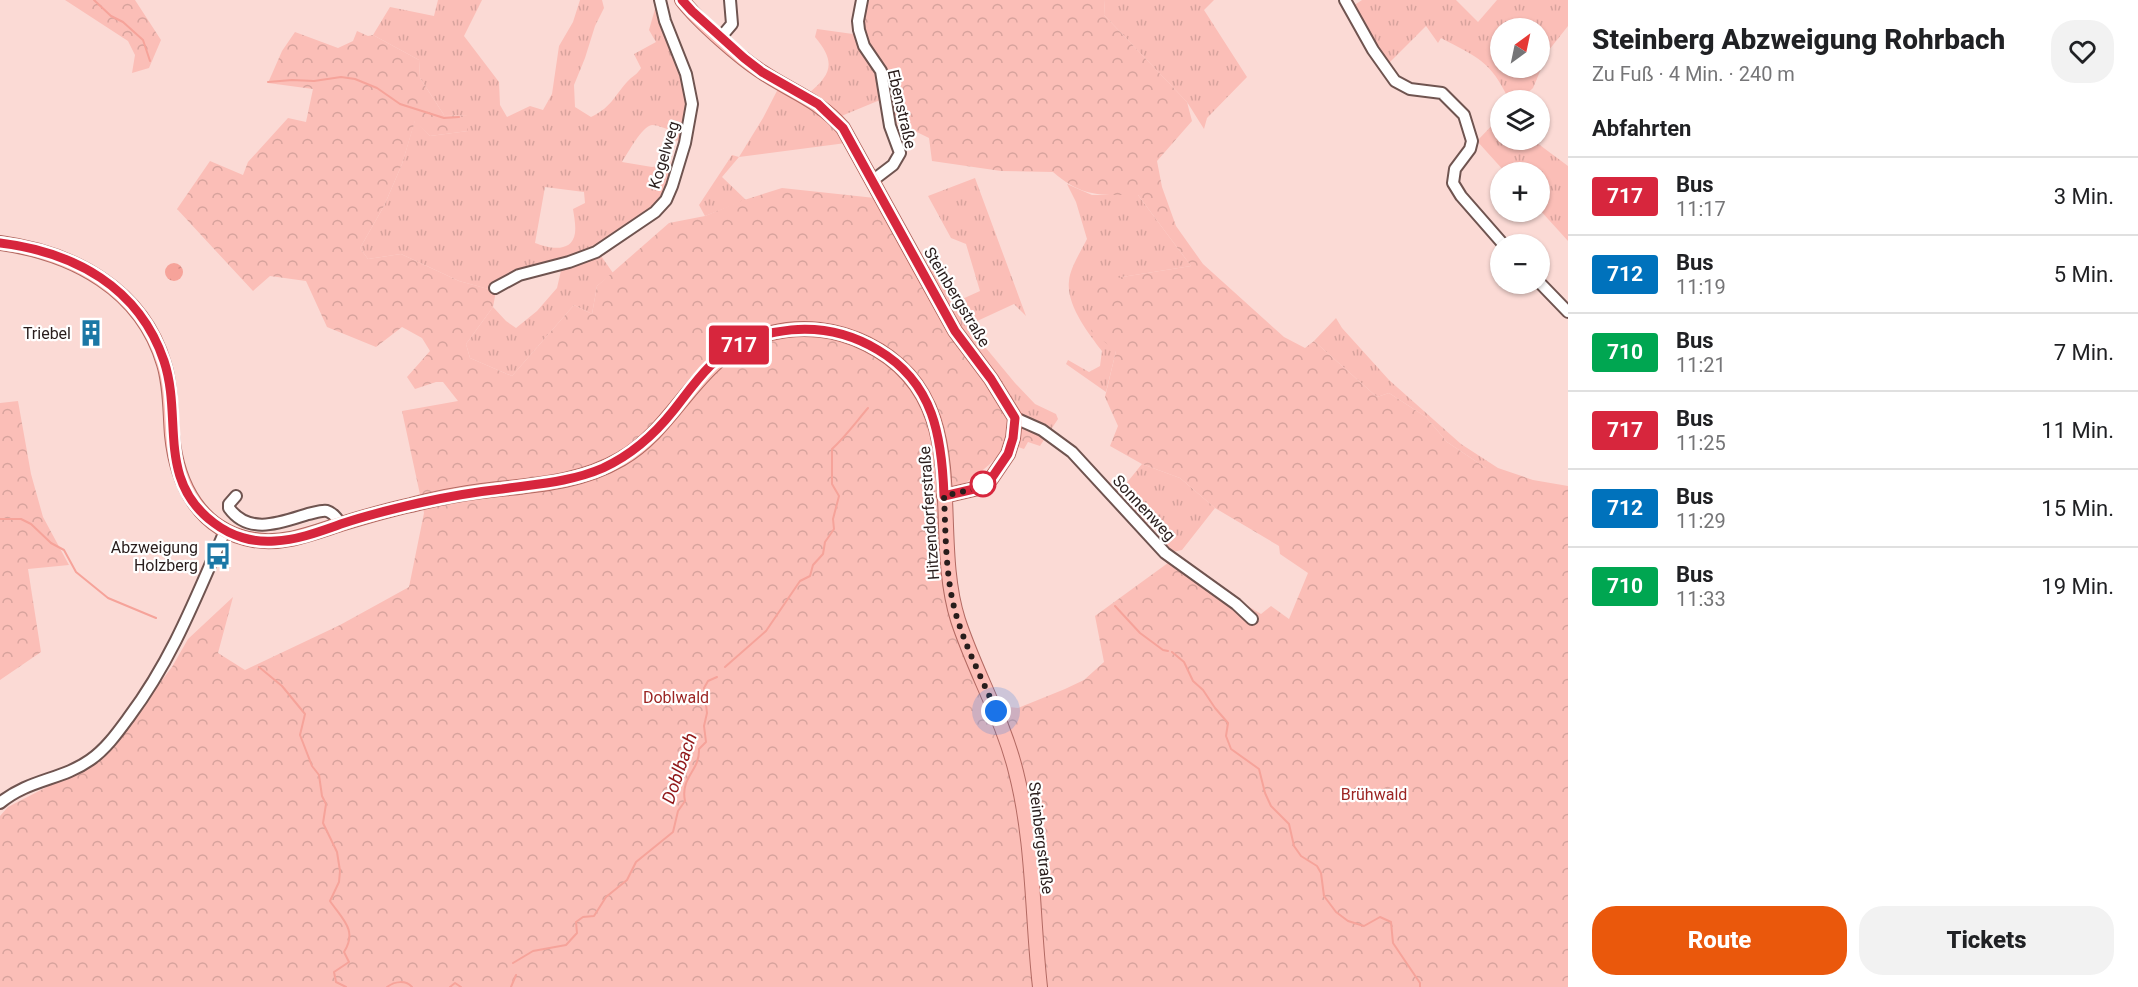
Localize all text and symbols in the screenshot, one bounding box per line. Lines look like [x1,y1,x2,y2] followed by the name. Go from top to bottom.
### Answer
[1490,18,1550,78] north arrow
[1490,18,1550,294] map controls
[2051,20,2114,83] button: heart
[1592,23,2005,56] text: Steinberg Abzweigung Rohrbach
[1592,62,1795,86] text: Zu Fuß · 4 Min. · 240 m
[884,68,920,150] street label: Ebenstraße
[1490,90,1550,150] button: layers
[1592,116,1691,141] text: Abfahrten
[645,119,683,191] street label: Kogelweg
[1490,162,1550,222] button: +
[1676,172,1714,197] text: Bus
[1607,184,1643,208] text: 717
[2054,184,2114,209] text: 3 Min.
[1676,197,1726,221] text: 11:17
[1490,234,1550,294] button: −
[920,244,994,350] street label: Steinbergstraße
[1676,250,1714,275] text: Bus
[1607,262,1643,286] text: 712
[2054,262,2114,287] text: 5 Min.
[1676,275,1726,299] text: 11:19
[76,318,106,348] building icon: Triebel
[23,324,71,343] place label: Triebel
[704,326,774,364] line badge: 717
[1676,328,1714,353] text: Bus
[721,333,757,357] text: 717
[1607,340,1643,364] text: 710
[2054,340,2114,365] text: 7 Min.
[1676,353,1726,377] text: 11:21
[1676,406,1714,431] text: Bus
[1607,418,1643,442] text: 717
[2041,418,2114,443] text: 11 Min.
[1676,431,1726,455] text: 11:25
[915,446,943,580] street label: Hitzendorferstraße
[970,471,996,497] unlabelled marker
[1109,471,1179,545] street label: Sonnenweg
[1676,484,1714,509] text: Bus
[1607,496,1643,520] text: 712
[2041,496,2114,521] text: 15 Min.
[1676,509,1726,533] text: 11:29
[111,538,198,575] place label: Abzweigung Holzberg
[203,541,233,571] bus stop icon: Abzweigung Holzberg
[1676,562,1714,587] text: Bus
[1607,574,1643,598] text: 710
[2041,574,2114,599] text: 19 Min.
[1676,587,1726,611] text: 11:33
[643,688,709,707] park label: Doblwald
[981,696,1011,726] your location
[657,730,701,806] water label: Doblbach
[1025,781,1057,895] street label: Steinbergstraße
[1341,785,1407,804] park label: Brühwald
[1592,906,1847,975] button: Route
[1859,906,2114,975] button: Tickets

